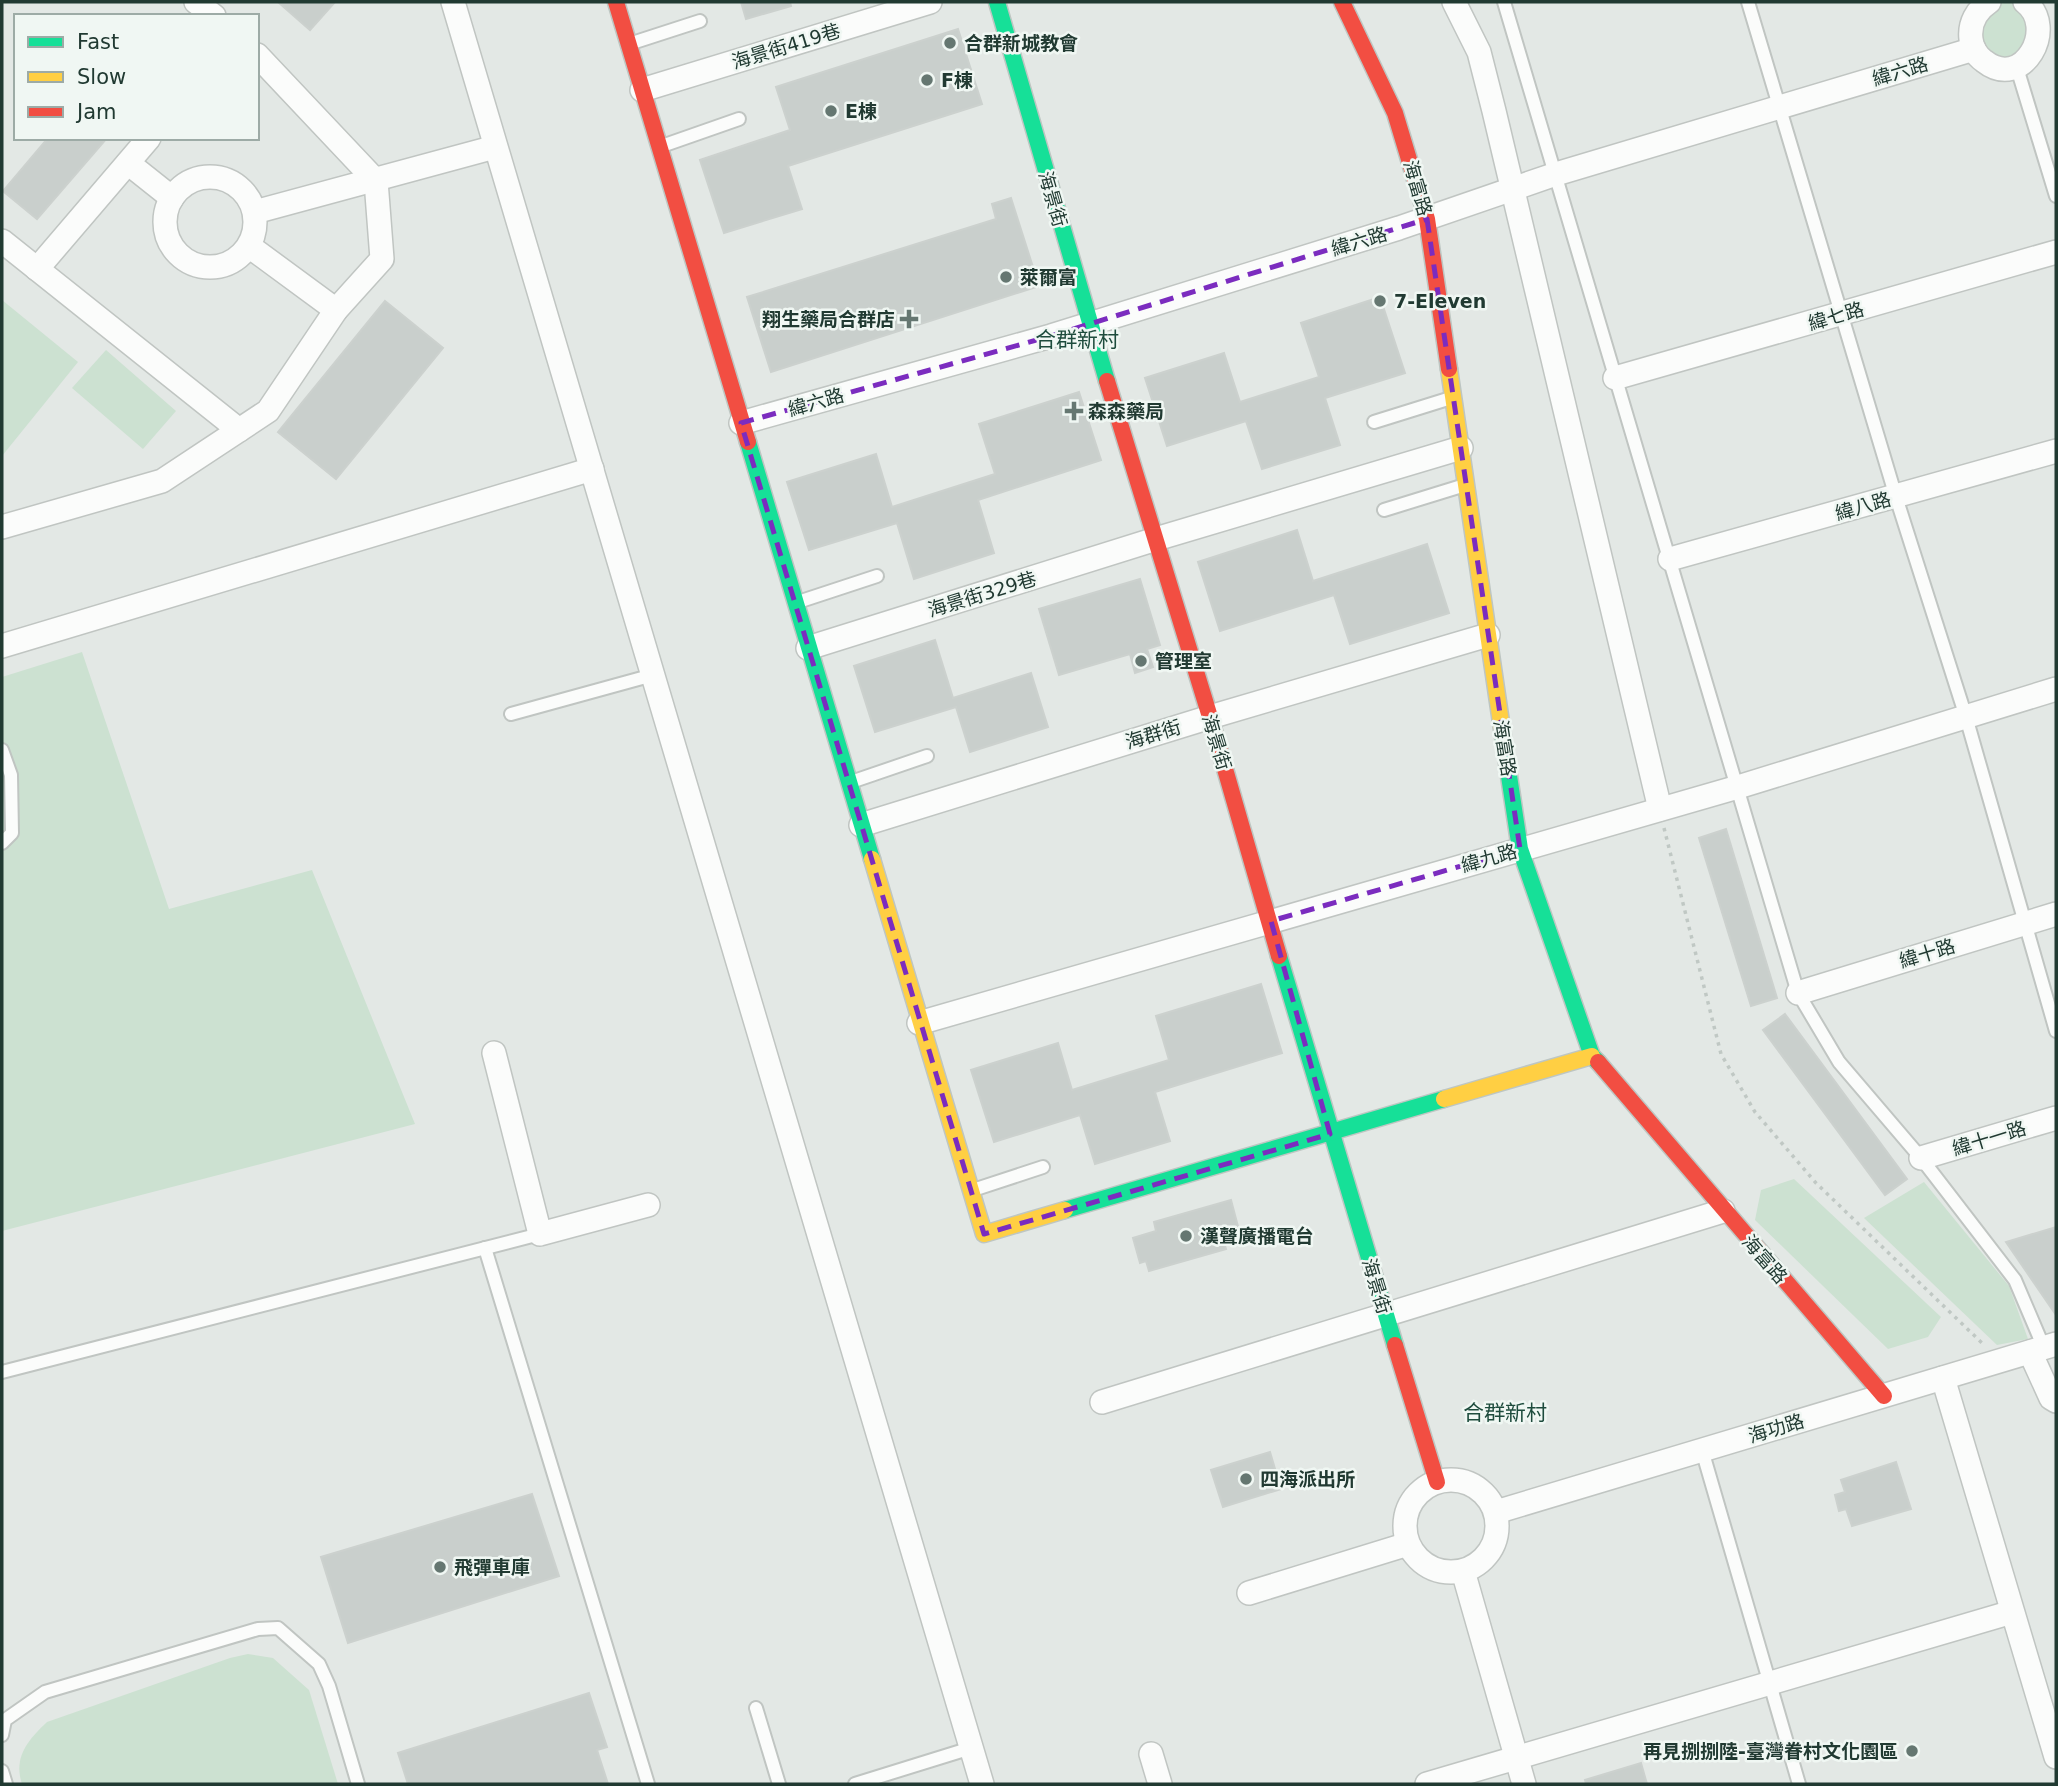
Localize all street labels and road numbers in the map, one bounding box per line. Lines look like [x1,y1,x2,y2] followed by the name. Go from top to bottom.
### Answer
[729,19,843,73] street label: 海景街419巷
[1870,52,1930,90] street label: 緯六路
[1400,158,1436,218] street label: 海富路
[1035,169,1071,229] street label: 海景街
[1329,222,1389,260] street label: 緯六路
[1806,298,1866,334] street label: 緯七路
[786,384,846,420] street label: 緯六路
[1833,488,1893,524] street label: 緯八路
[925,567,1039,621] street label: 海景街329巷
[1198,712,1236,772] street label: 海景街
[1123,715,1183,753] street label: 海群街
[1490,718,1520,778] street label: 海富路
[1459,840,1519,876] street label: 緯九路
[1897,934,1957,972] street label: 緯十路
[1949,1116,2029,1160] street label: 緯十一路
[1738,1230,1792,1288] street label: 海富路
[1358,1256,1396,1316] street label: 海景街
[1746,1409,1806,1447] street label: 海功路

